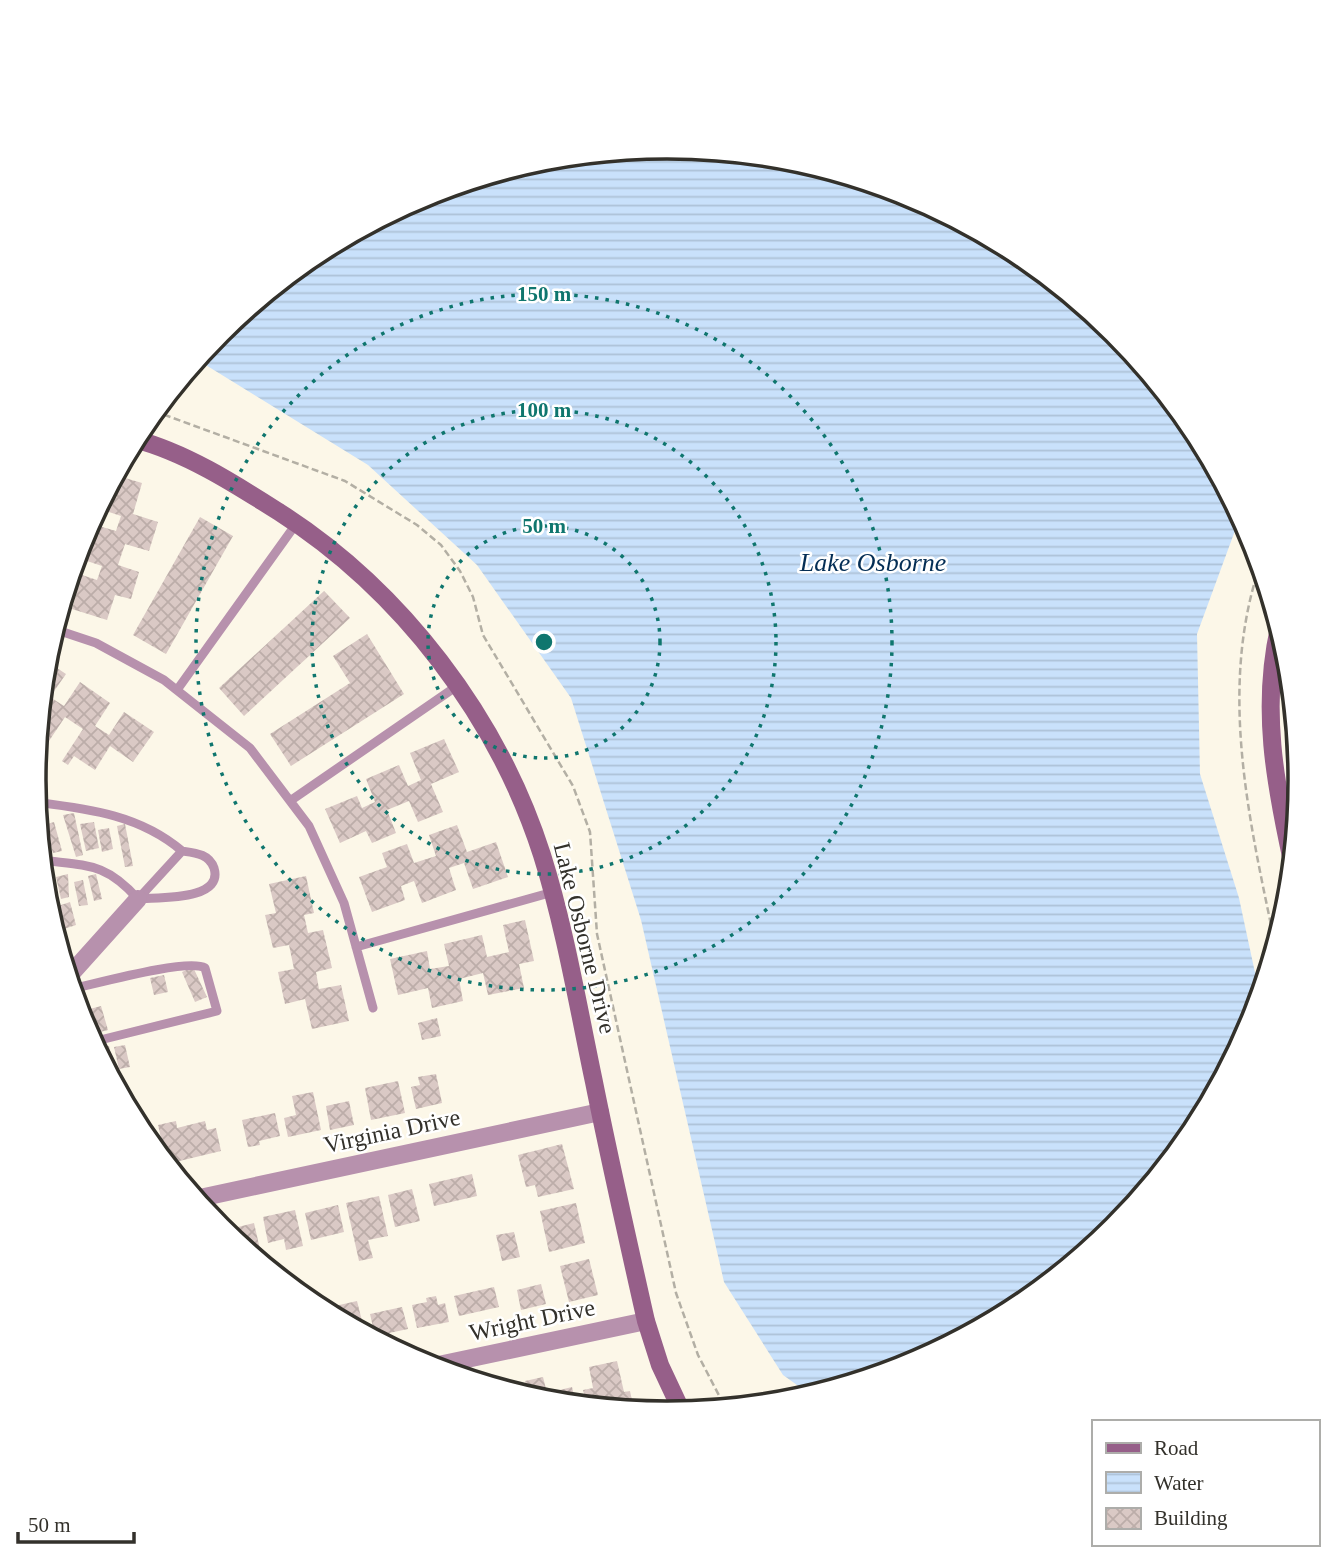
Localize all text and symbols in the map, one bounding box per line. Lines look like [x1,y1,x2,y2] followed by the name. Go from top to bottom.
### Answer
[517,282,572,306] text: 150 m
[517,398,572,422] text: 100 m
[522,514,566,538] text: 50 m
[799,548,946,577] water label: Lake Osborne
[532,630,556,654] centre of rings
[549,840,621,1036] street label: Lake Osborne Drive
[321,1104,463,1158] street label: Virginia Drive
[467,1294,597,1346] street label: Wright Drive
[1092,1420,1319,1546] legend
[1154,1436,1199,1460] text: Road
[1154,1471,1204,1495] text: Water
[18,1500,133,1544] scale bar
[1154,1506,1228,1530] text: Building
[28,1513,71,1537] text: 50 m

